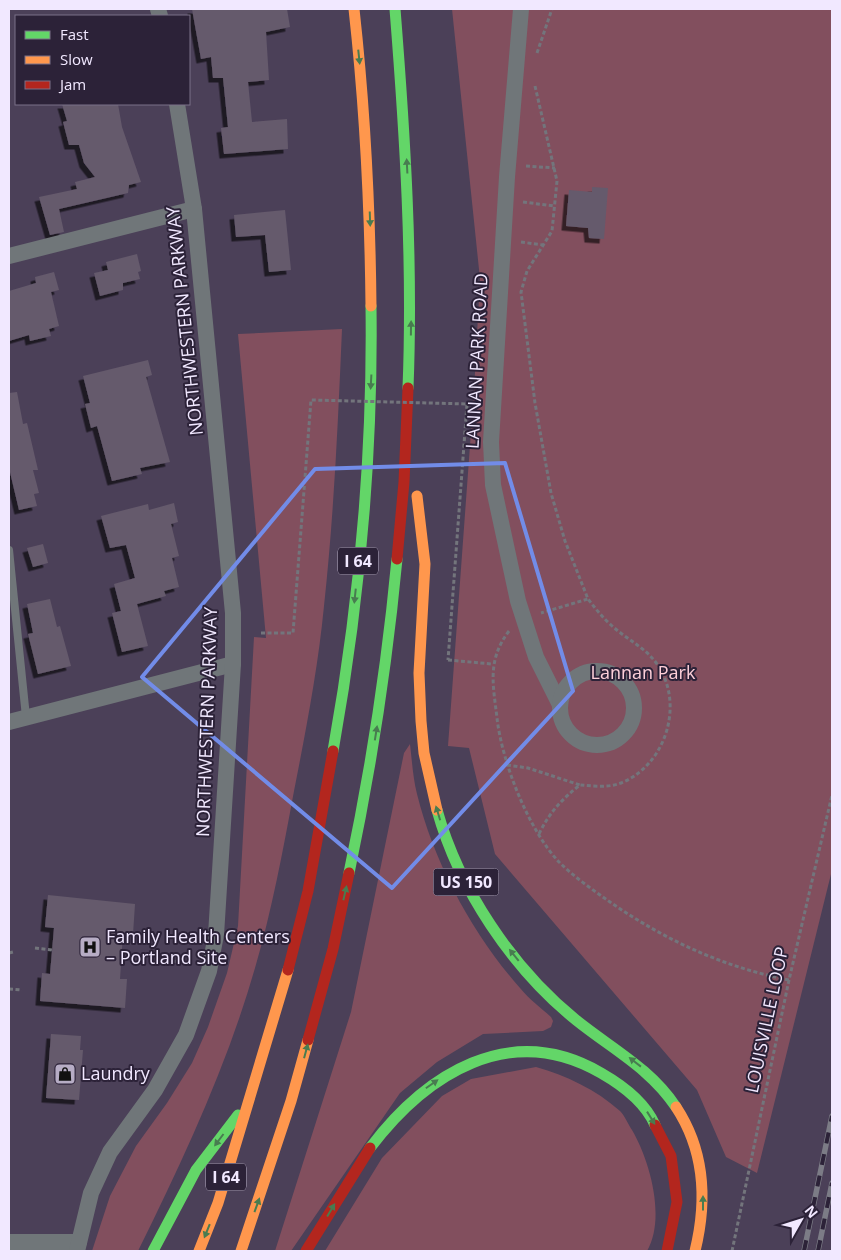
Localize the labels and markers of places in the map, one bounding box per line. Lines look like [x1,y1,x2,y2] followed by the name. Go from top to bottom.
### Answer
[106,924,290,969] place label: Family Health Centers – Portland Site
[78,935,102,959] hospital icon: Family Health Centers – Portland Site
[81,1061,151,1085] place label: Laundry
[53,1062,77,1086] shop icon: Laundry

